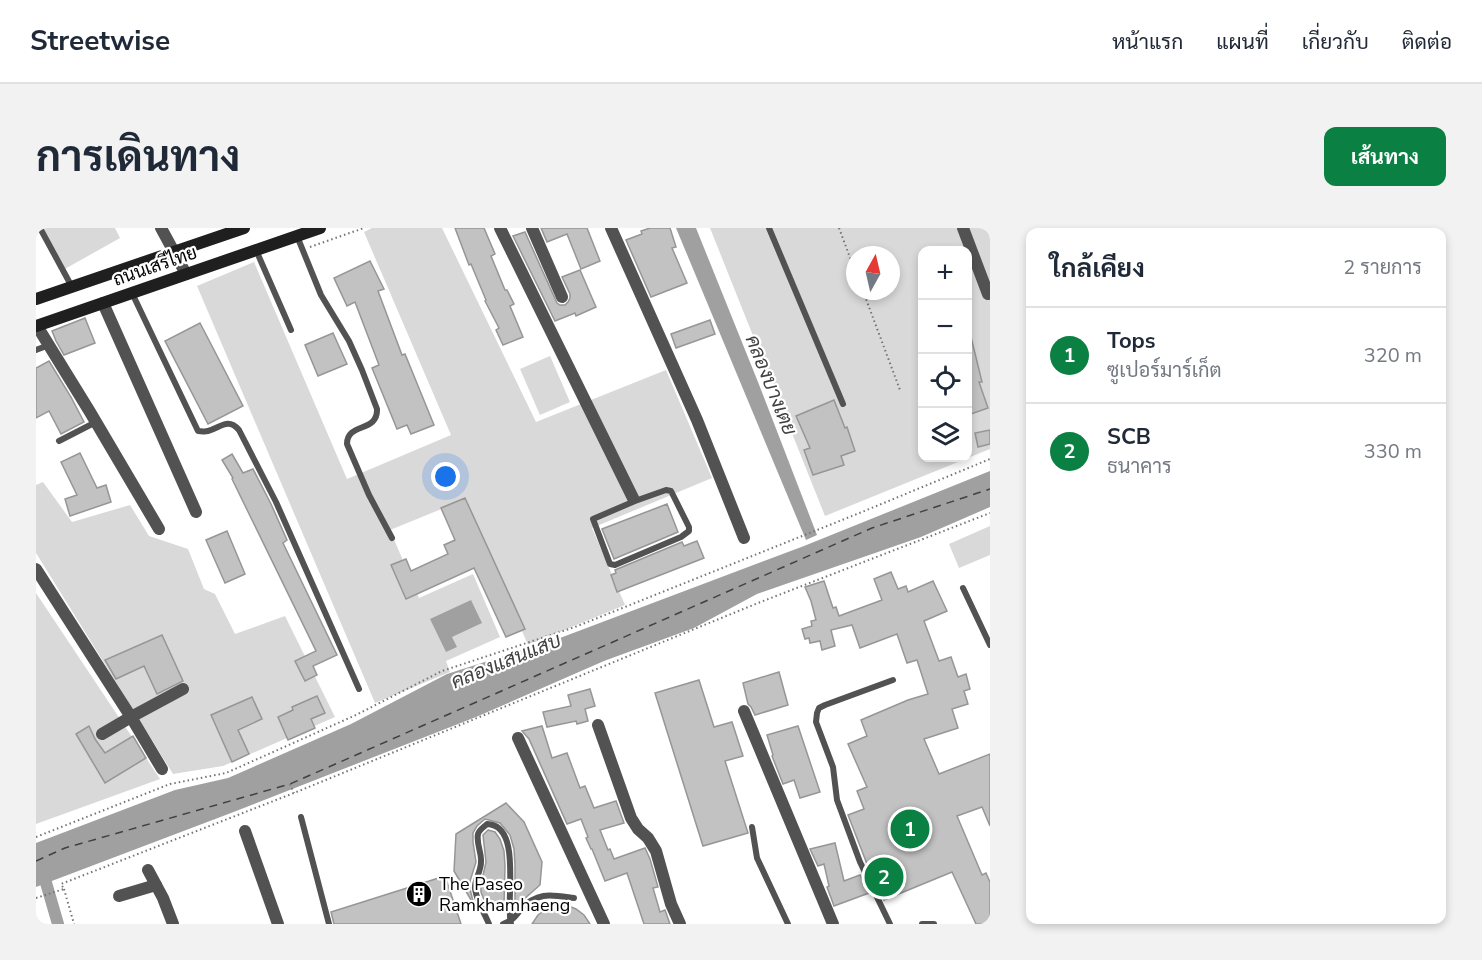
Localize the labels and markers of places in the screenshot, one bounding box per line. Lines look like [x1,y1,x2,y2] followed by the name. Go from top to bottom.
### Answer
[890,806,930,852] pin: 1
[864,854,904,900] pin: 2
[439,872,570,917] place label: The Paseo Ramkhamhaeng
[404,879,434,909] building icon: The Paseo Ramkhamhaeng

